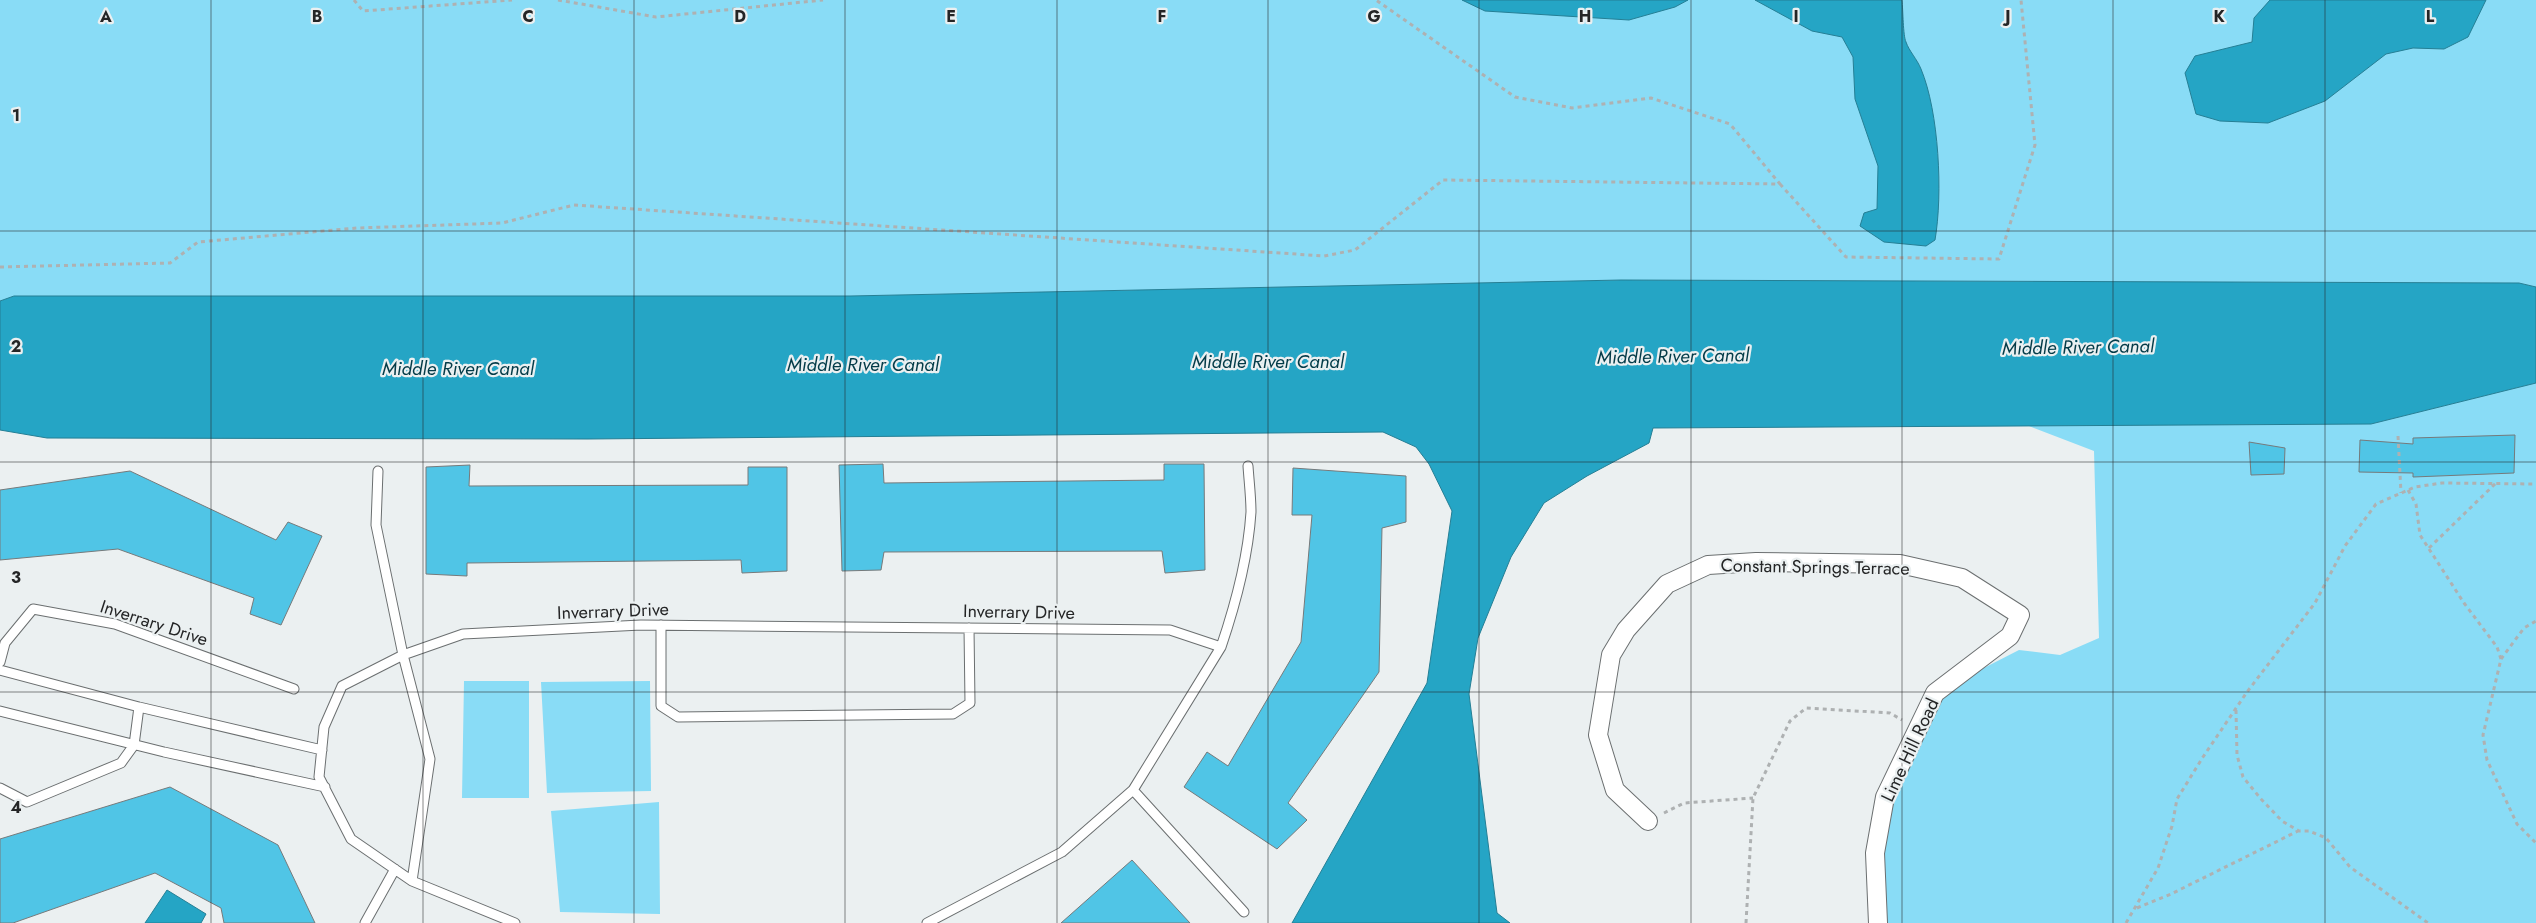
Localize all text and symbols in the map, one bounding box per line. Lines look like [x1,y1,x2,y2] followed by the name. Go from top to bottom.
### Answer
[99,5,112,28] text: A
[312,5,322,28] text: B
[522,5,534,28] text: C
[734,5,746,28] text: D
[946,5,956,28] text: E
[1158,5,1166,28] text: F
[1367,5,1381,28] text: G
[1579,5,1591,28] text: H
[1793,5,1799,28] text: I
[2002,5,2011,28] text: J
[2213,5,2225,28] text: K
[2426,5,2435,28] text: L
[12,104,20,127] text: 1
[2002,332,2155,362] water label: Middle River Canal
[11,335,21,358] text: 2
[1597,341,1750,371] water label: Middle River Canal
[1192,348,1345,375] water label: Middle River Canal
[787,351,940,378] water label: Middle River Canal
[382,355,535,382] water label: Middle River Canal
[1720,552,1910,582] street label: Constant Springs Terrace
[11,566,21,589] text: 3
[97,593,211,653] street label: Inverrary Drive
[557,596,669,626] street label: Inverrary Drive
[963,598,1075,626] street label: Inverrary Drive
[1875,694,1945,806] street label: Lime Hill Road
[10,796,22,819] text: 4

